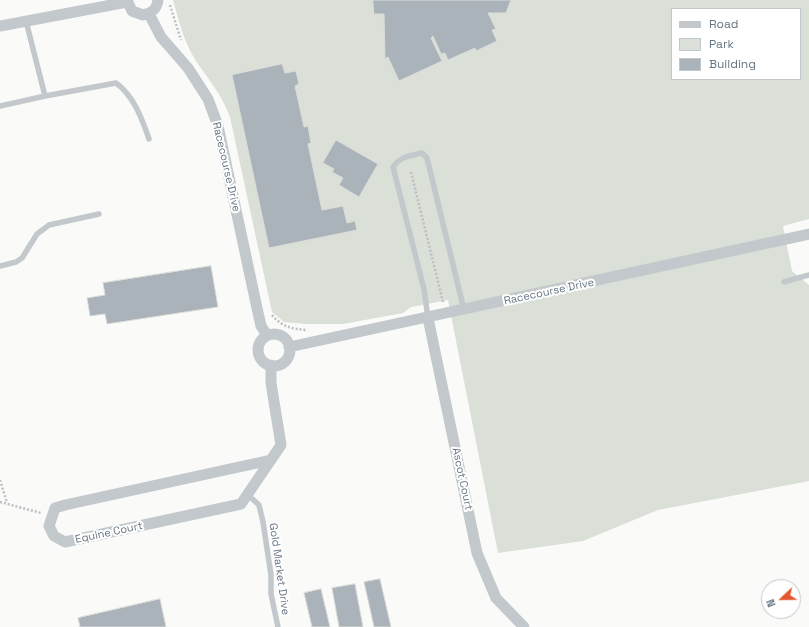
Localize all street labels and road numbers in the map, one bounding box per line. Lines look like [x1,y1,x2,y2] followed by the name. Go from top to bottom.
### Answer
[209,121,243,213] street label: Racecourse Drive
[503,276,595,308] street label: Racecourse Drive
[449,447,475,511] street label: Ascot Court
[74,519,144,547] street label: Equine Court
[266,522,292,616] street label: Gold Market Drive

